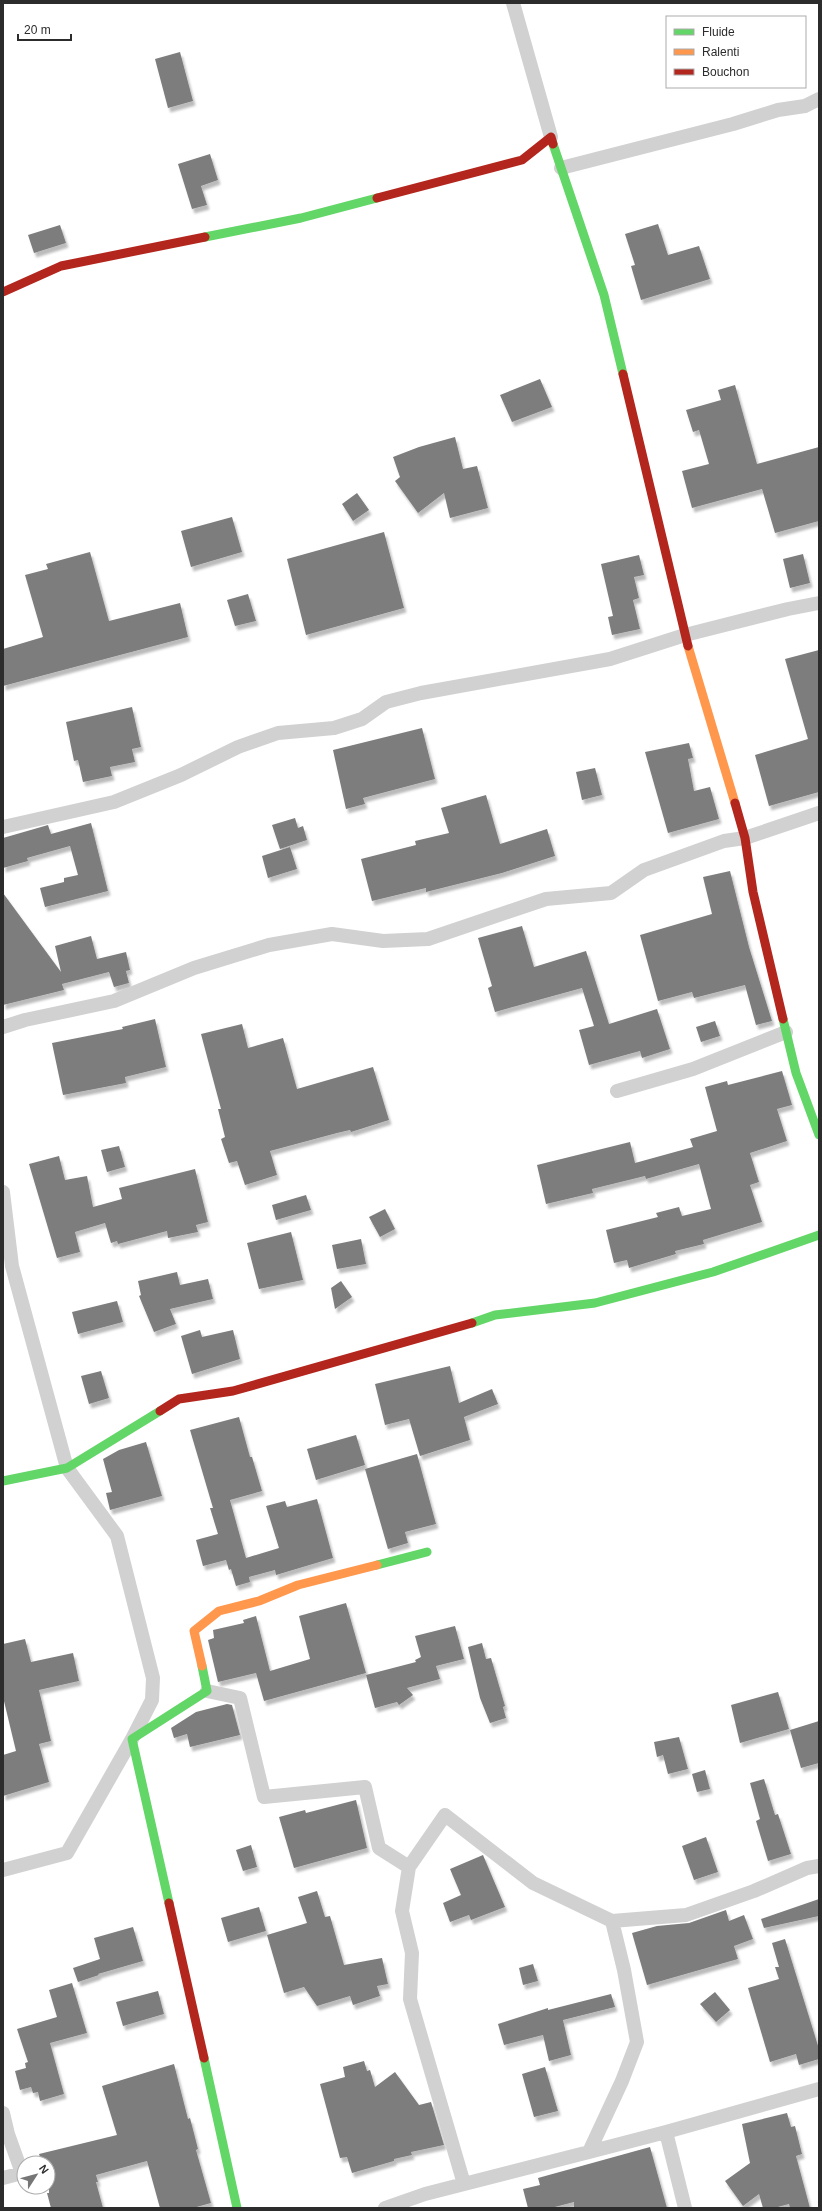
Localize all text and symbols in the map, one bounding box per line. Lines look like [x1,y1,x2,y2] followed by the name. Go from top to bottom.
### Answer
[18,16,71,42] scale bar
[666,16,806,88] legend
[24,23,51,37] text: 20 m
[702,25,735,39] text: Fluide
[702,45,739,59] text: Ralenti
[702,65,749,79] text: Bouchon
[16,2155,56,2195] north arrow
[37,2162,51,2176] text: N

